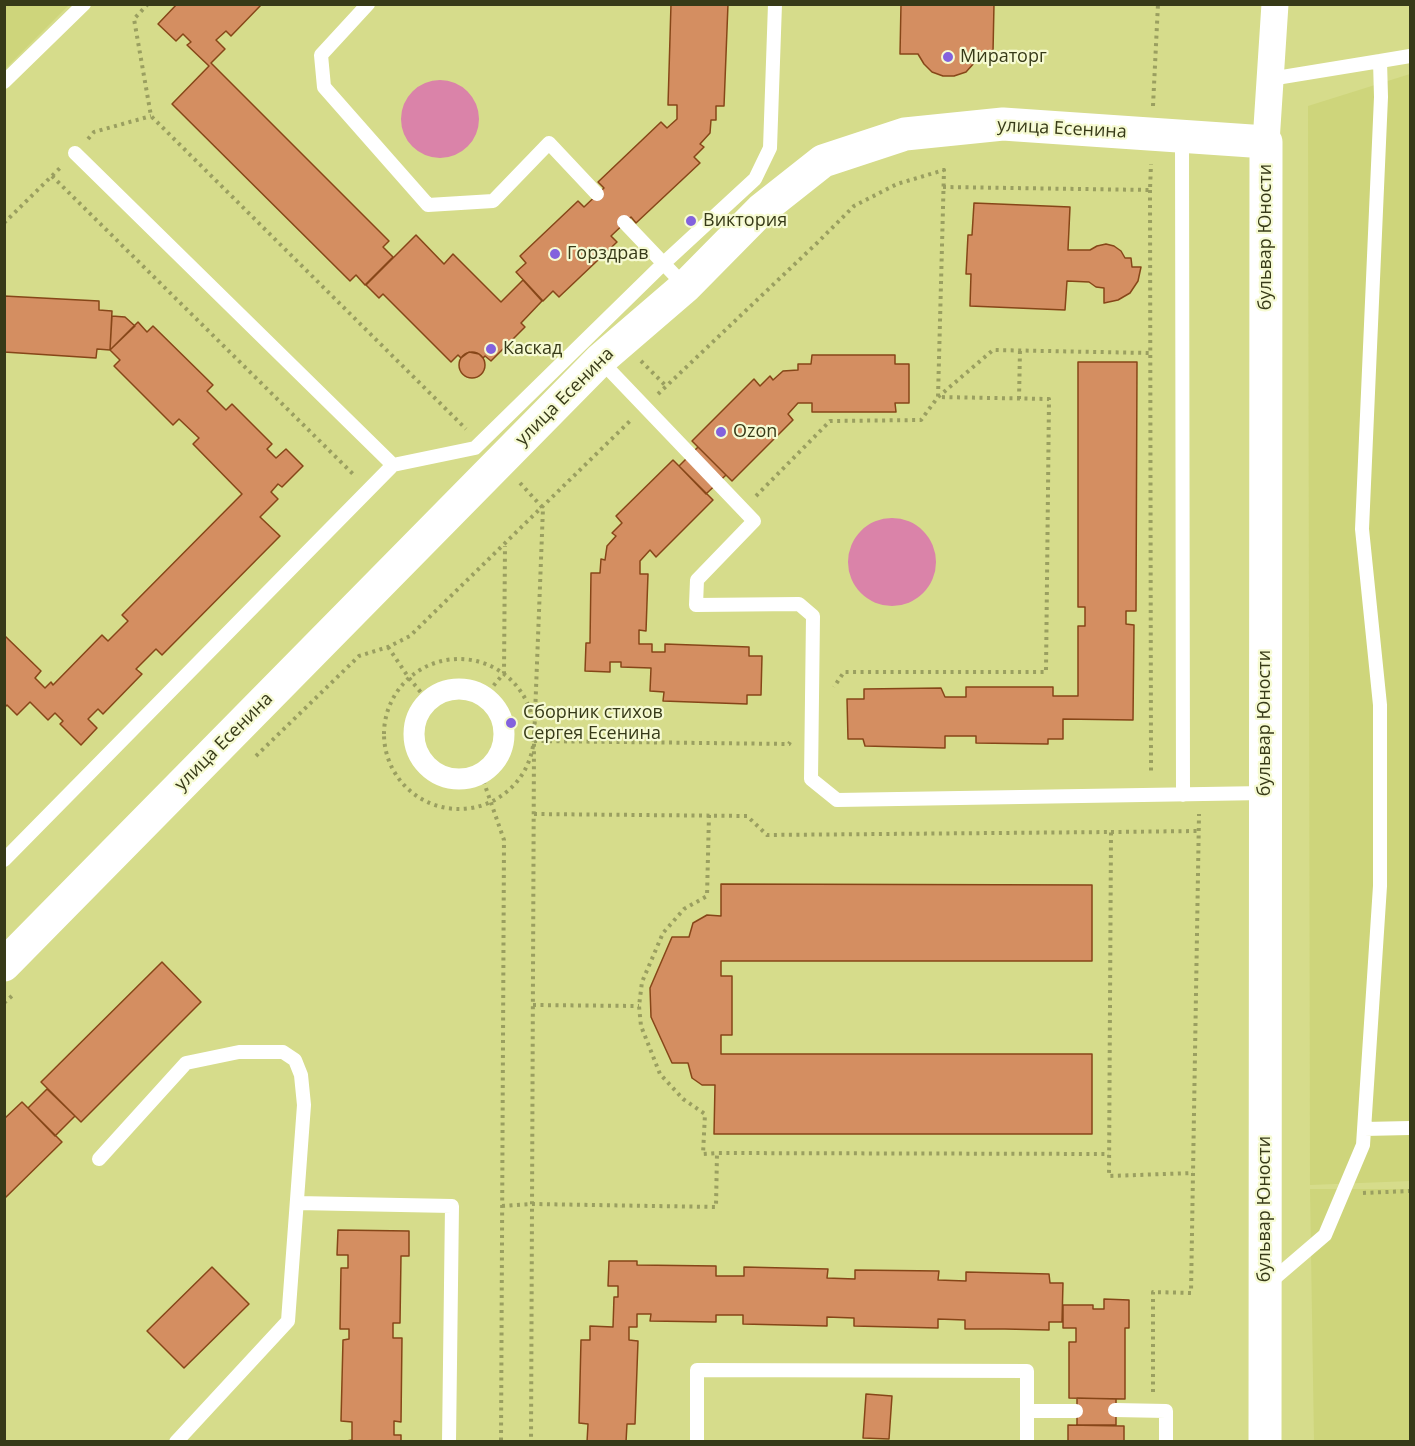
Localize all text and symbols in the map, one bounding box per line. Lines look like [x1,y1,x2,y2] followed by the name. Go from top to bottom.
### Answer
[960,46,1047,68] place label: Мираторг
[941,50,955,64] marker: Мираторг
[997,115,1127,143] street label: улица Есенина
[1255,164,1277,310] street label: бульвар Юности
[703,210,787,232] place label: Виктория
[684,214,698,228] marker: Виктория
[567,243,649,265] place label: Горздрав
[548,247,562,261] marker: Горздрав
[503,338,562,360] place label: Каскад
[484,342,498,356] marker: Каскад
[512,344,618,450] street label: улица Есенина
[733,421,777,443] place label: Ozon
[714,425,728,439] marker: Ozon
[1254,650,1276,796] street label: бульвар Юности
[171,689,277,795] street label: улица Есенина
[523,702,663,744] place label: Сборник стихов Сергея Есенина
[504,716,518,730] marker: Сборник стихов Сергея Есенина
[1254,1136,1276,1282] street label: бульвар Юности

